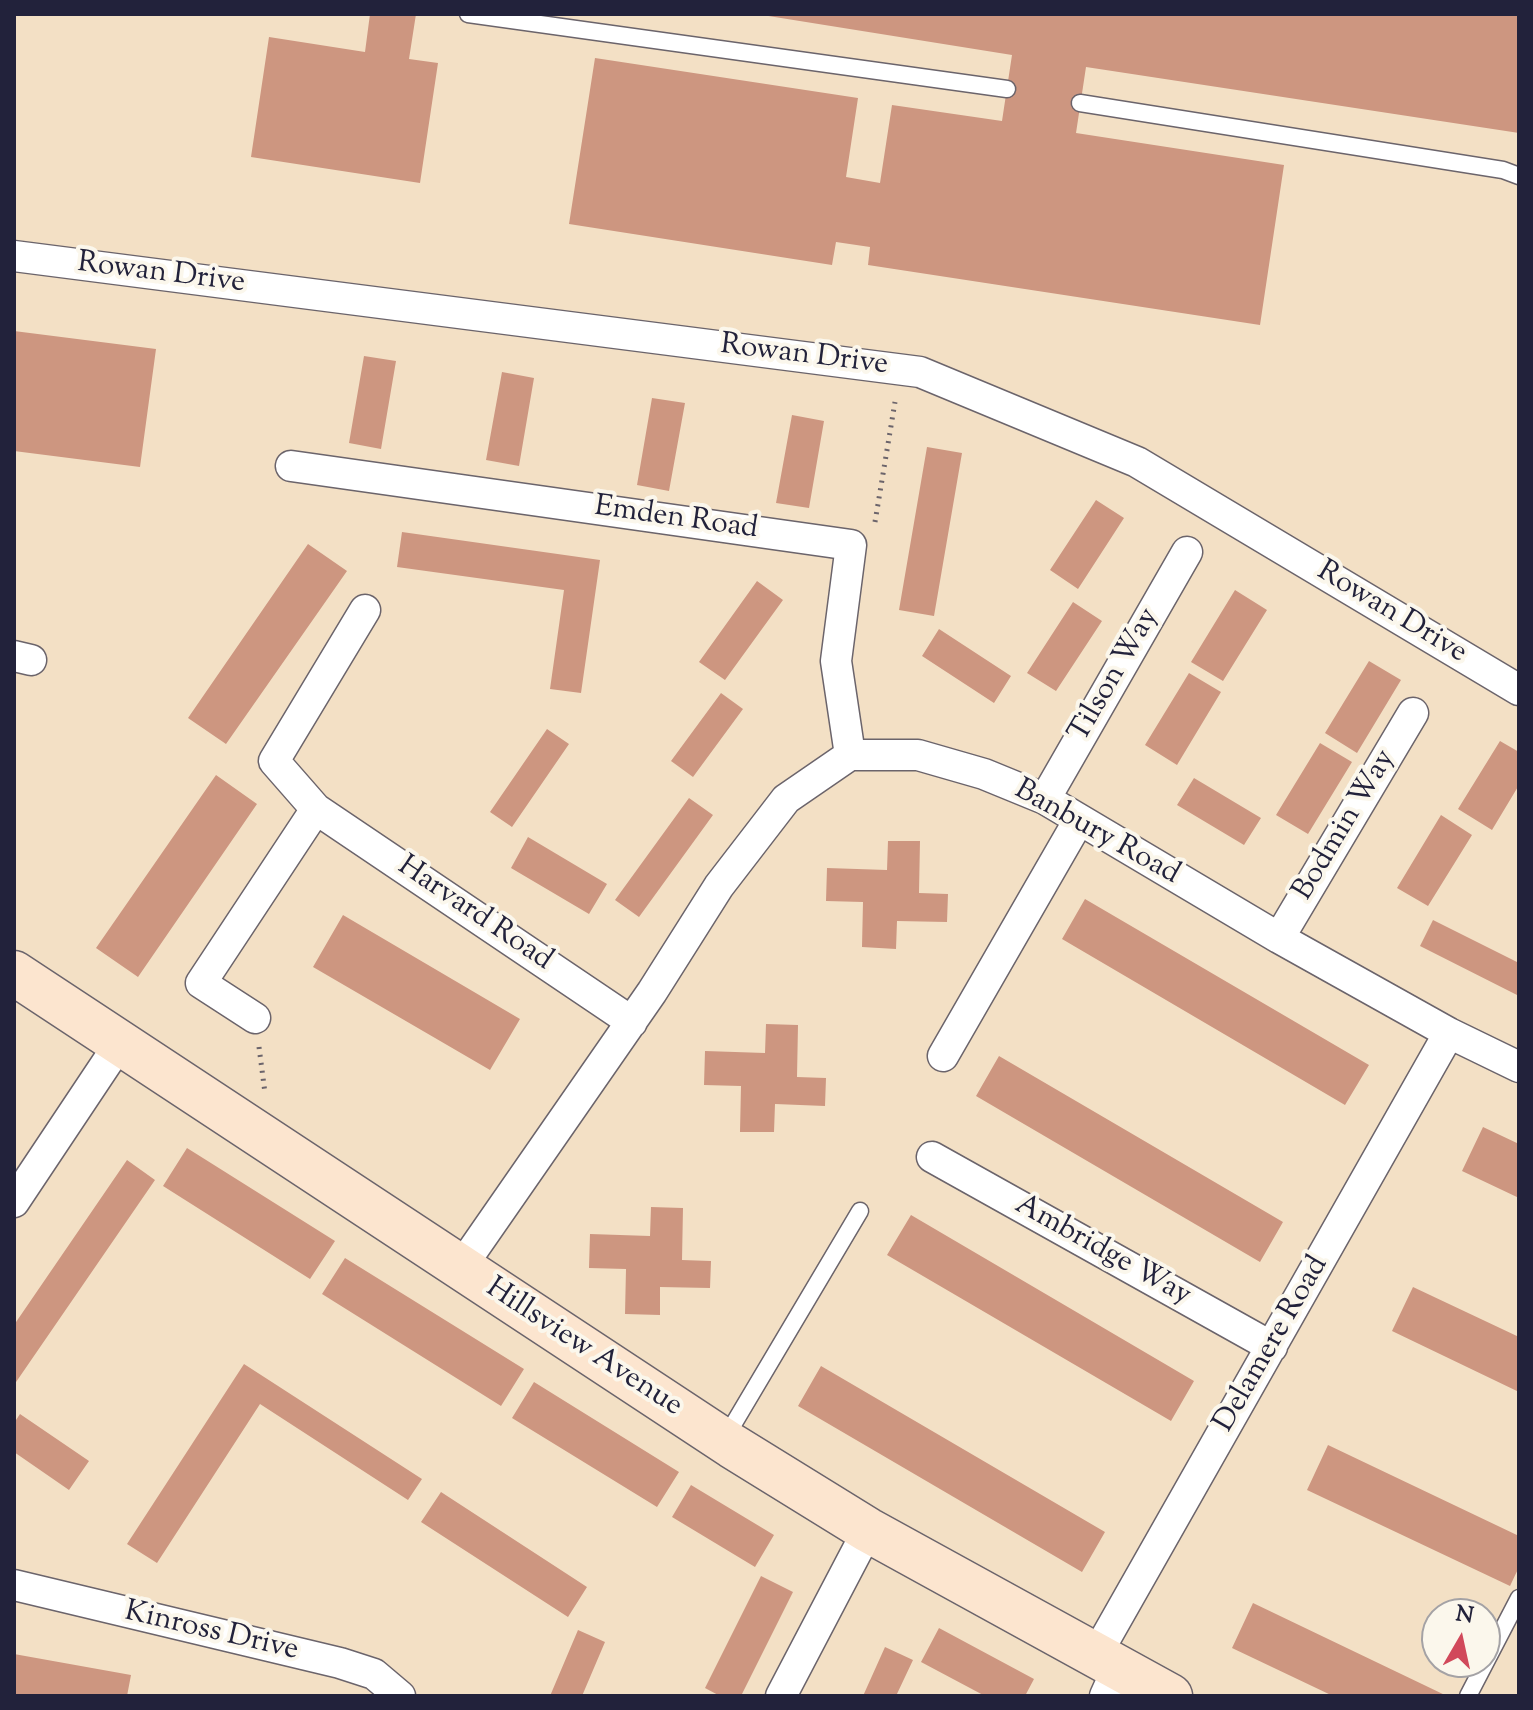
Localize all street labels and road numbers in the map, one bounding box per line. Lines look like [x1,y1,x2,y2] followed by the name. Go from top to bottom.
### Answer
[75,247,247,303] street label: Rowan Drive
[718,329,890,385] street label: Rowan Drive
[592,491,760,549] street label: Emden Road
[1309,555,1473,673] street label: Rowan Drive
[1063,603,1169,749] street label: Tilson Way
[1287,744,1405,908] street label: Bodmin Way
[1007,774,1185,894] street label: Banbury Road
[390,850,558,980] street label: Harvard Road
[1007,1189,1197,1315] street label: Ambridge Way
[1208,1251,1338,1439] street label: Delamere Road
[478,1272,688,1426] street label: Hillsview Avenue
[120,1595,302,1671] street label: Kinross Drive

